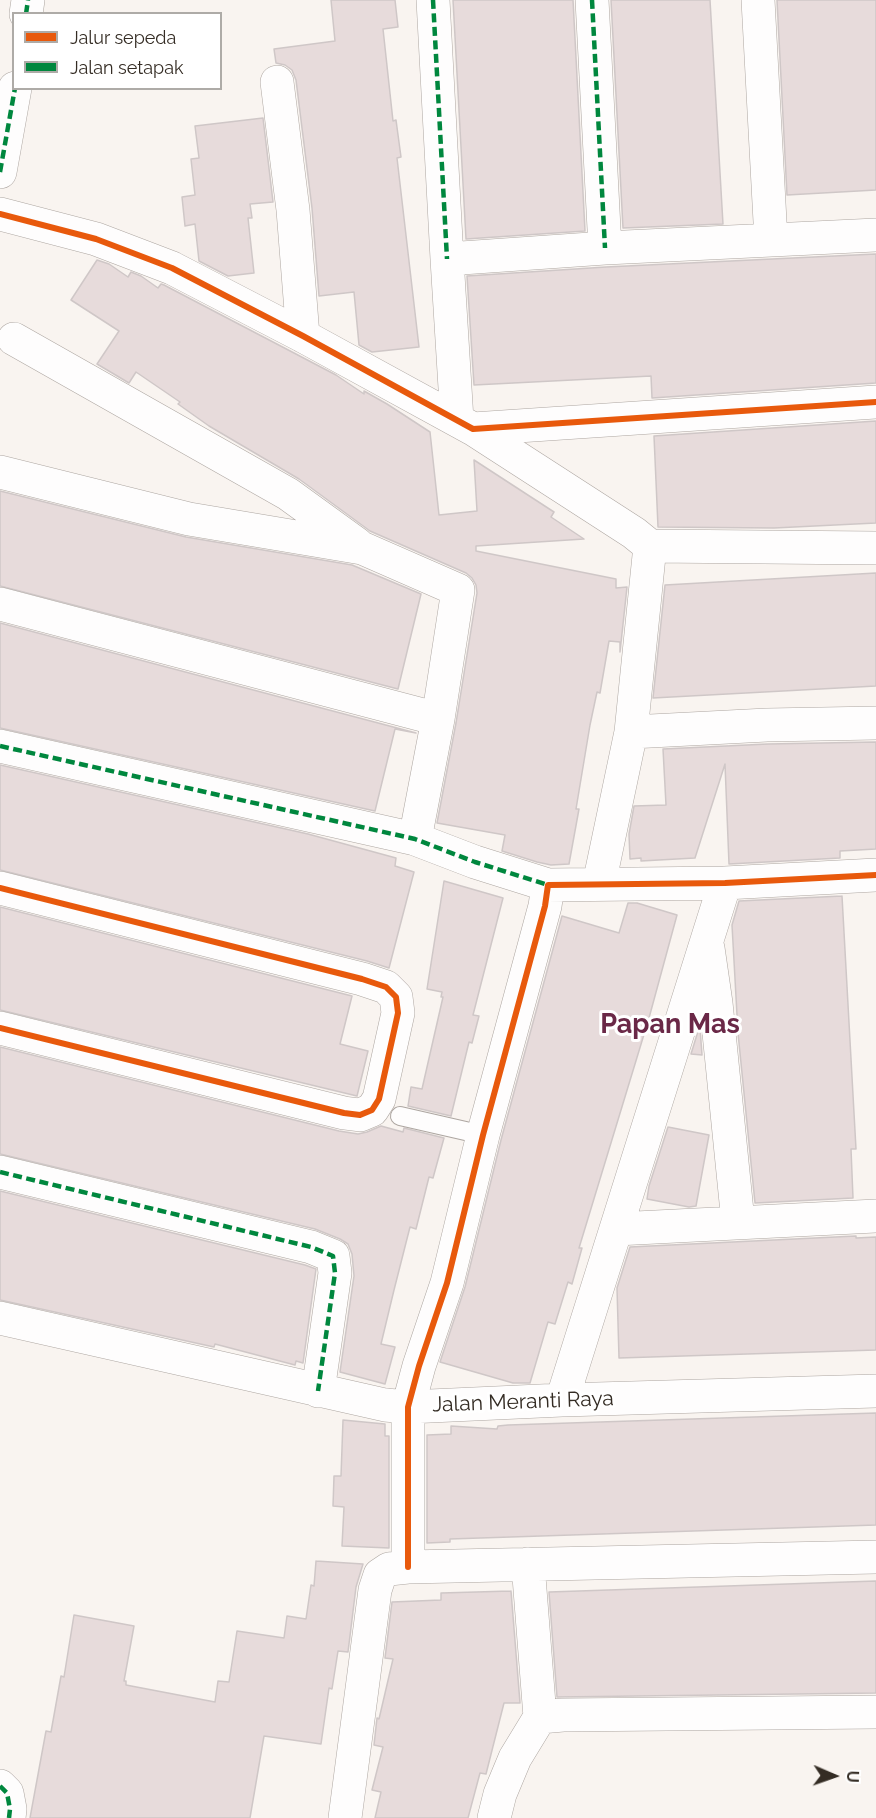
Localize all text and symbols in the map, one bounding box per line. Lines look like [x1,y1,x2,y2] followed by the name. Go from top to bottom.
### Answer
[12,12,222,90] legend
[70,27,176,48] text: Jalur sepeda
[70,57,184,78] text: Jalan setapak
[600,1009,740,1041] district label: Papan Mas
[432,1386,614,1418] street label: Jalan Meranti Raya
[804,1746,864,1806] north arrow
[843,1770,862,1783] text: U

